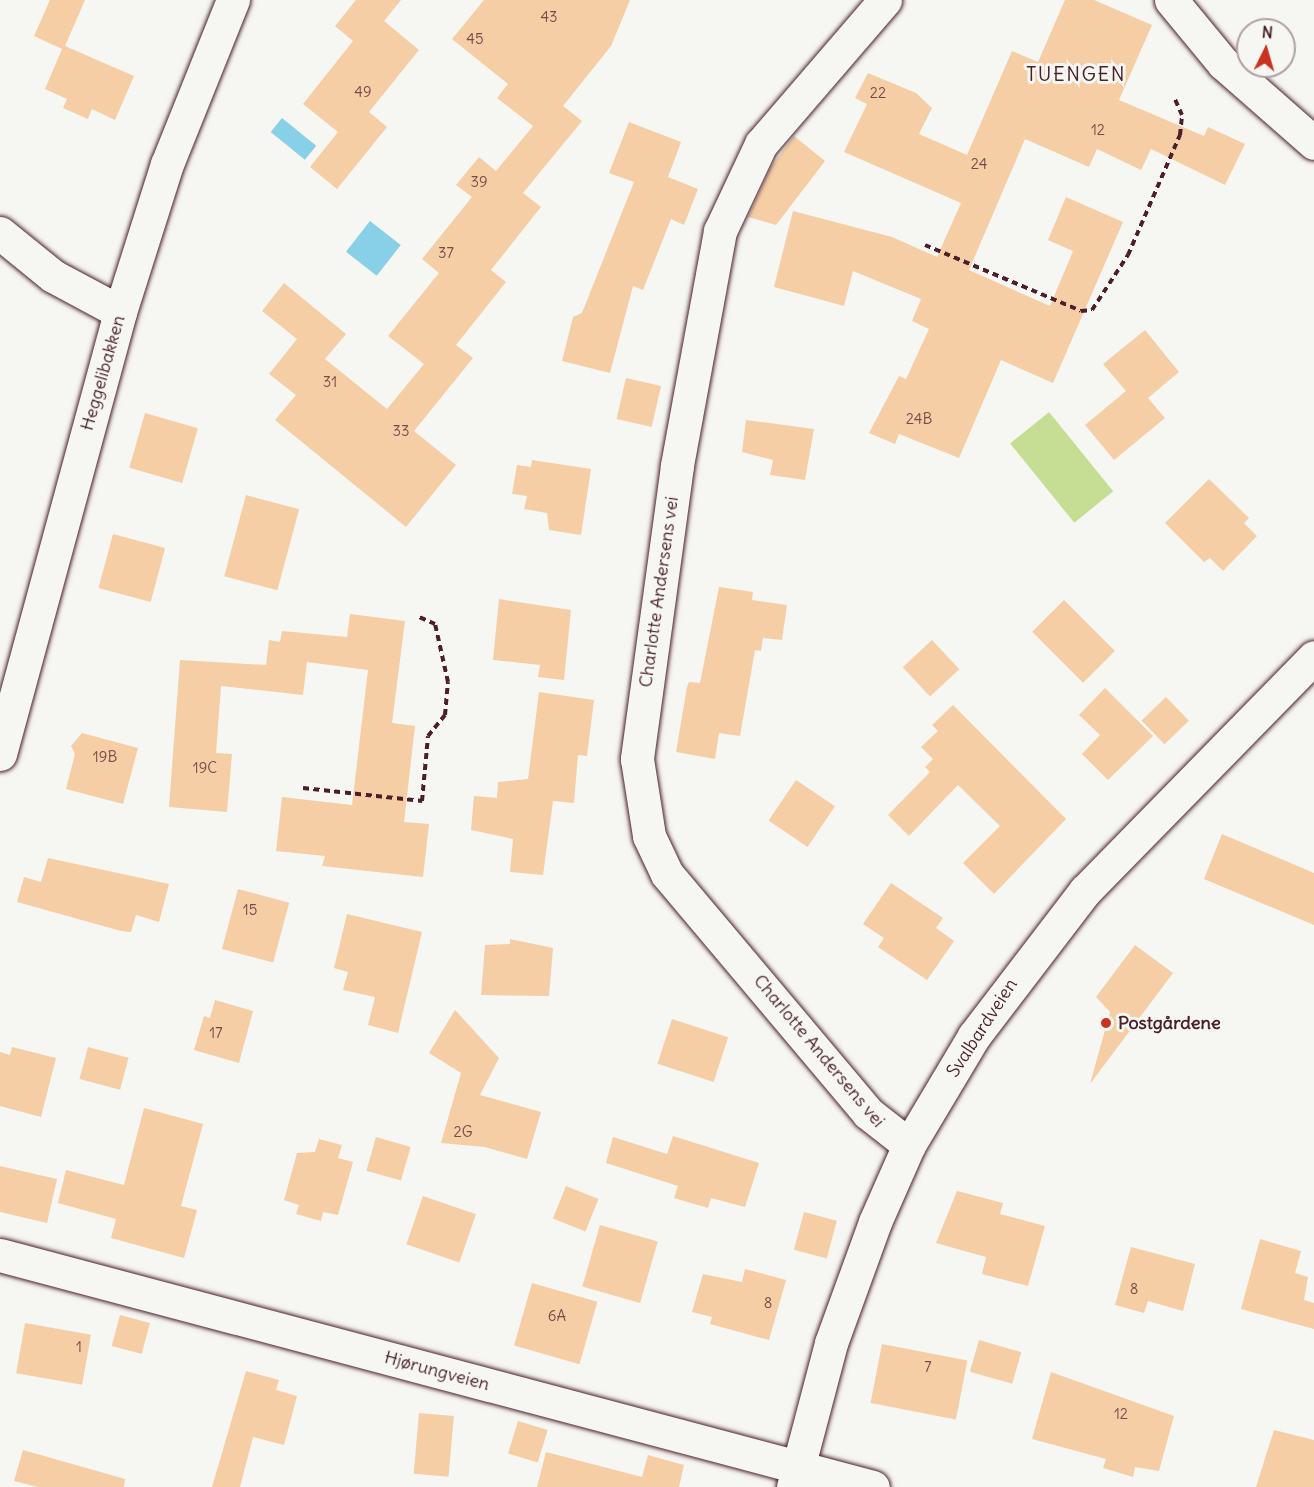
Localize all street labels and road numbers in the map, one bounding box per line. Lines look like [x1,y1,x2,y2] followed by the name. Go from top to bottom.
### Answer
[76,313,130,433] street label: Heggelibakken
[635,495,683,689] street label: Charlotte Andersens vei
[749,970,889,1132] street label: Charlotte Andersens vei
[942,975,1022,1081] street label: Svalbardveien
[382,1347,492,1395] street label: Hjørungveien

